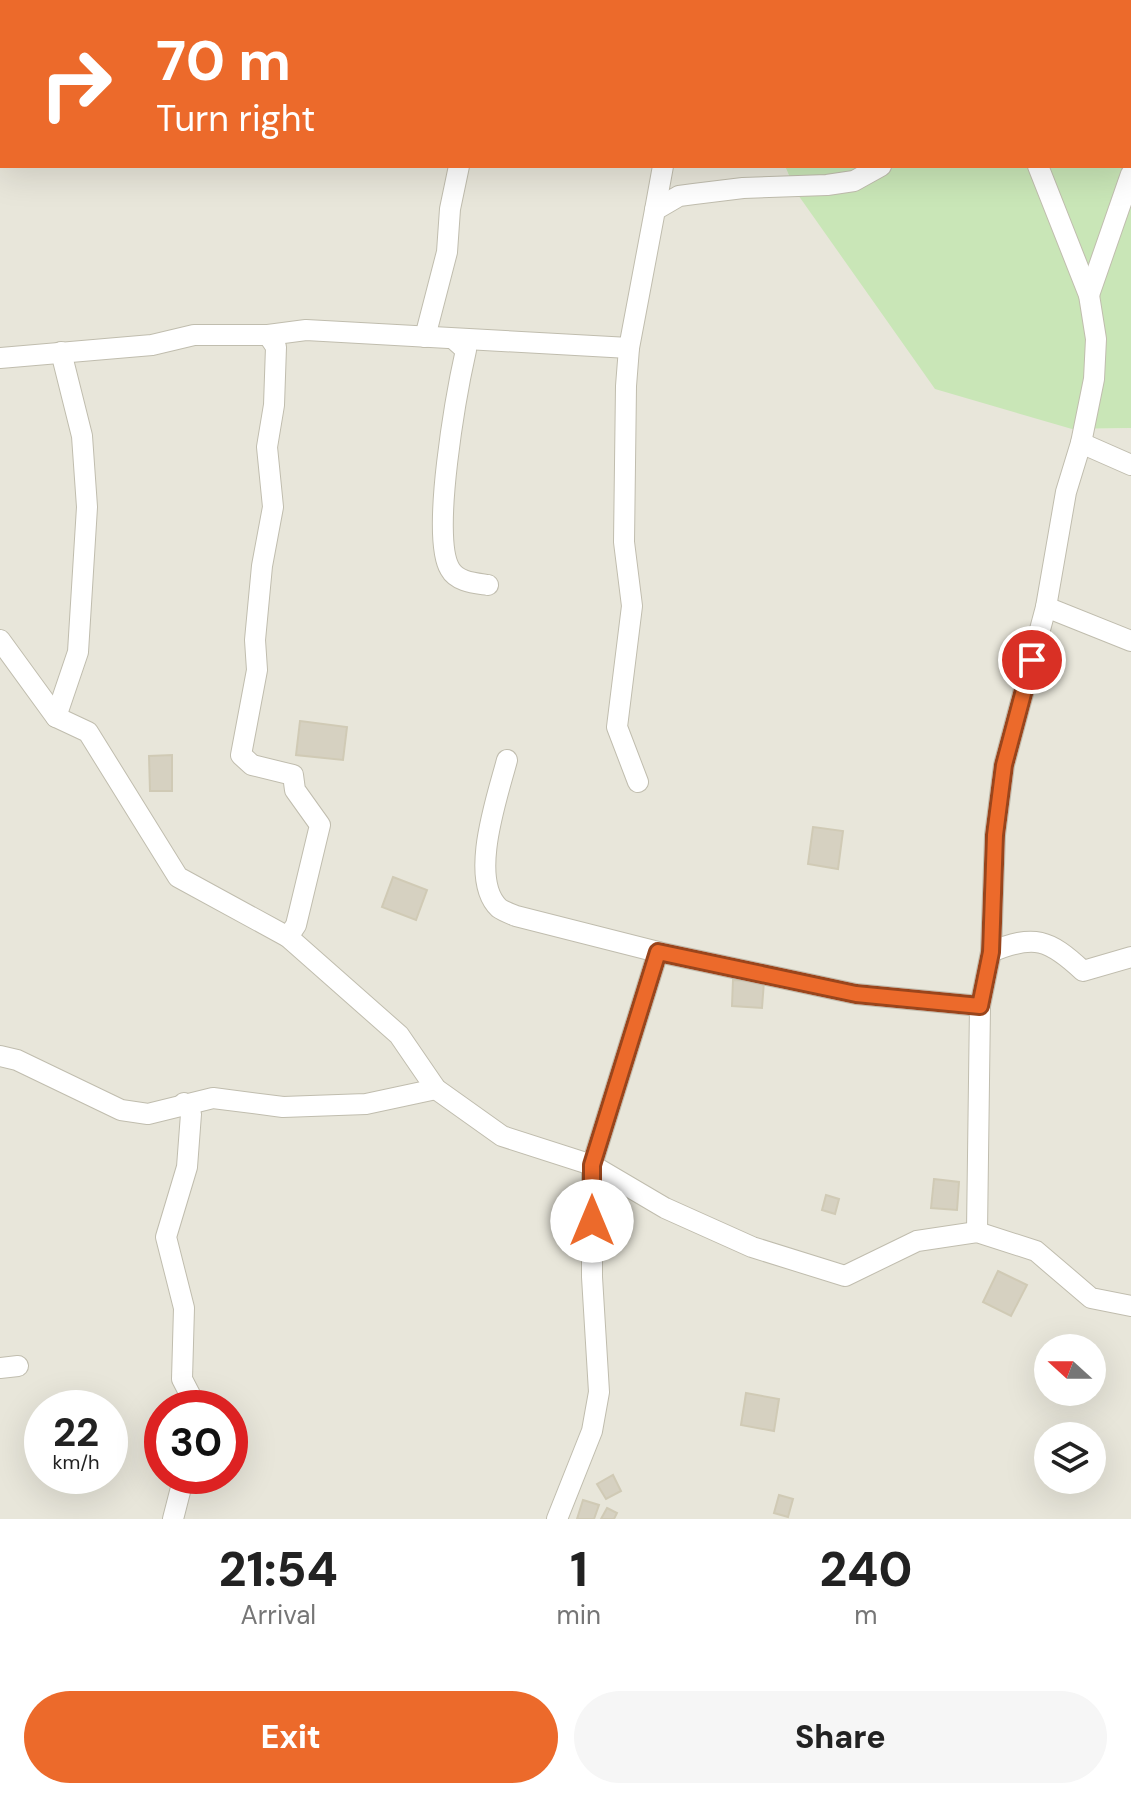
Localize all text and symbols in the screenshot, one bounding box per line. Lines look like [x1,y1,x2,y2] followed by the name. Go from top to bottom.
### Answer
[156,24,291,97] text: 70 m
[24,32,128,136] icon: right
[156,95,315,142] text: Turn right
[998,626,1066,694] pin
[1010,638,1054,682] icon: arrive
[550,1179,634,1263] position arrow
[1034,1334,1106,1406] north arrow
[1034,1334,1106,1494] map controls
[144,1390,248,1494] speed limit sign: 30
[53,1406,99,1458] text: 22
[1034,1422,1106,1494] button: layers
[52,1449,100,1475] text: km/h
[219,1538,338,1601] text: 21:54
[570,1538,588,1601] text: 1
[820,1538,912,1601] text: 240
[240,1598,316,1632] text: Arrival
[557,1598,601,1632] text: min
[854,1598,878,1632] text: m
[24,1691,558,1783] button: Exit
[574,1691,1107,1783] button: Share

